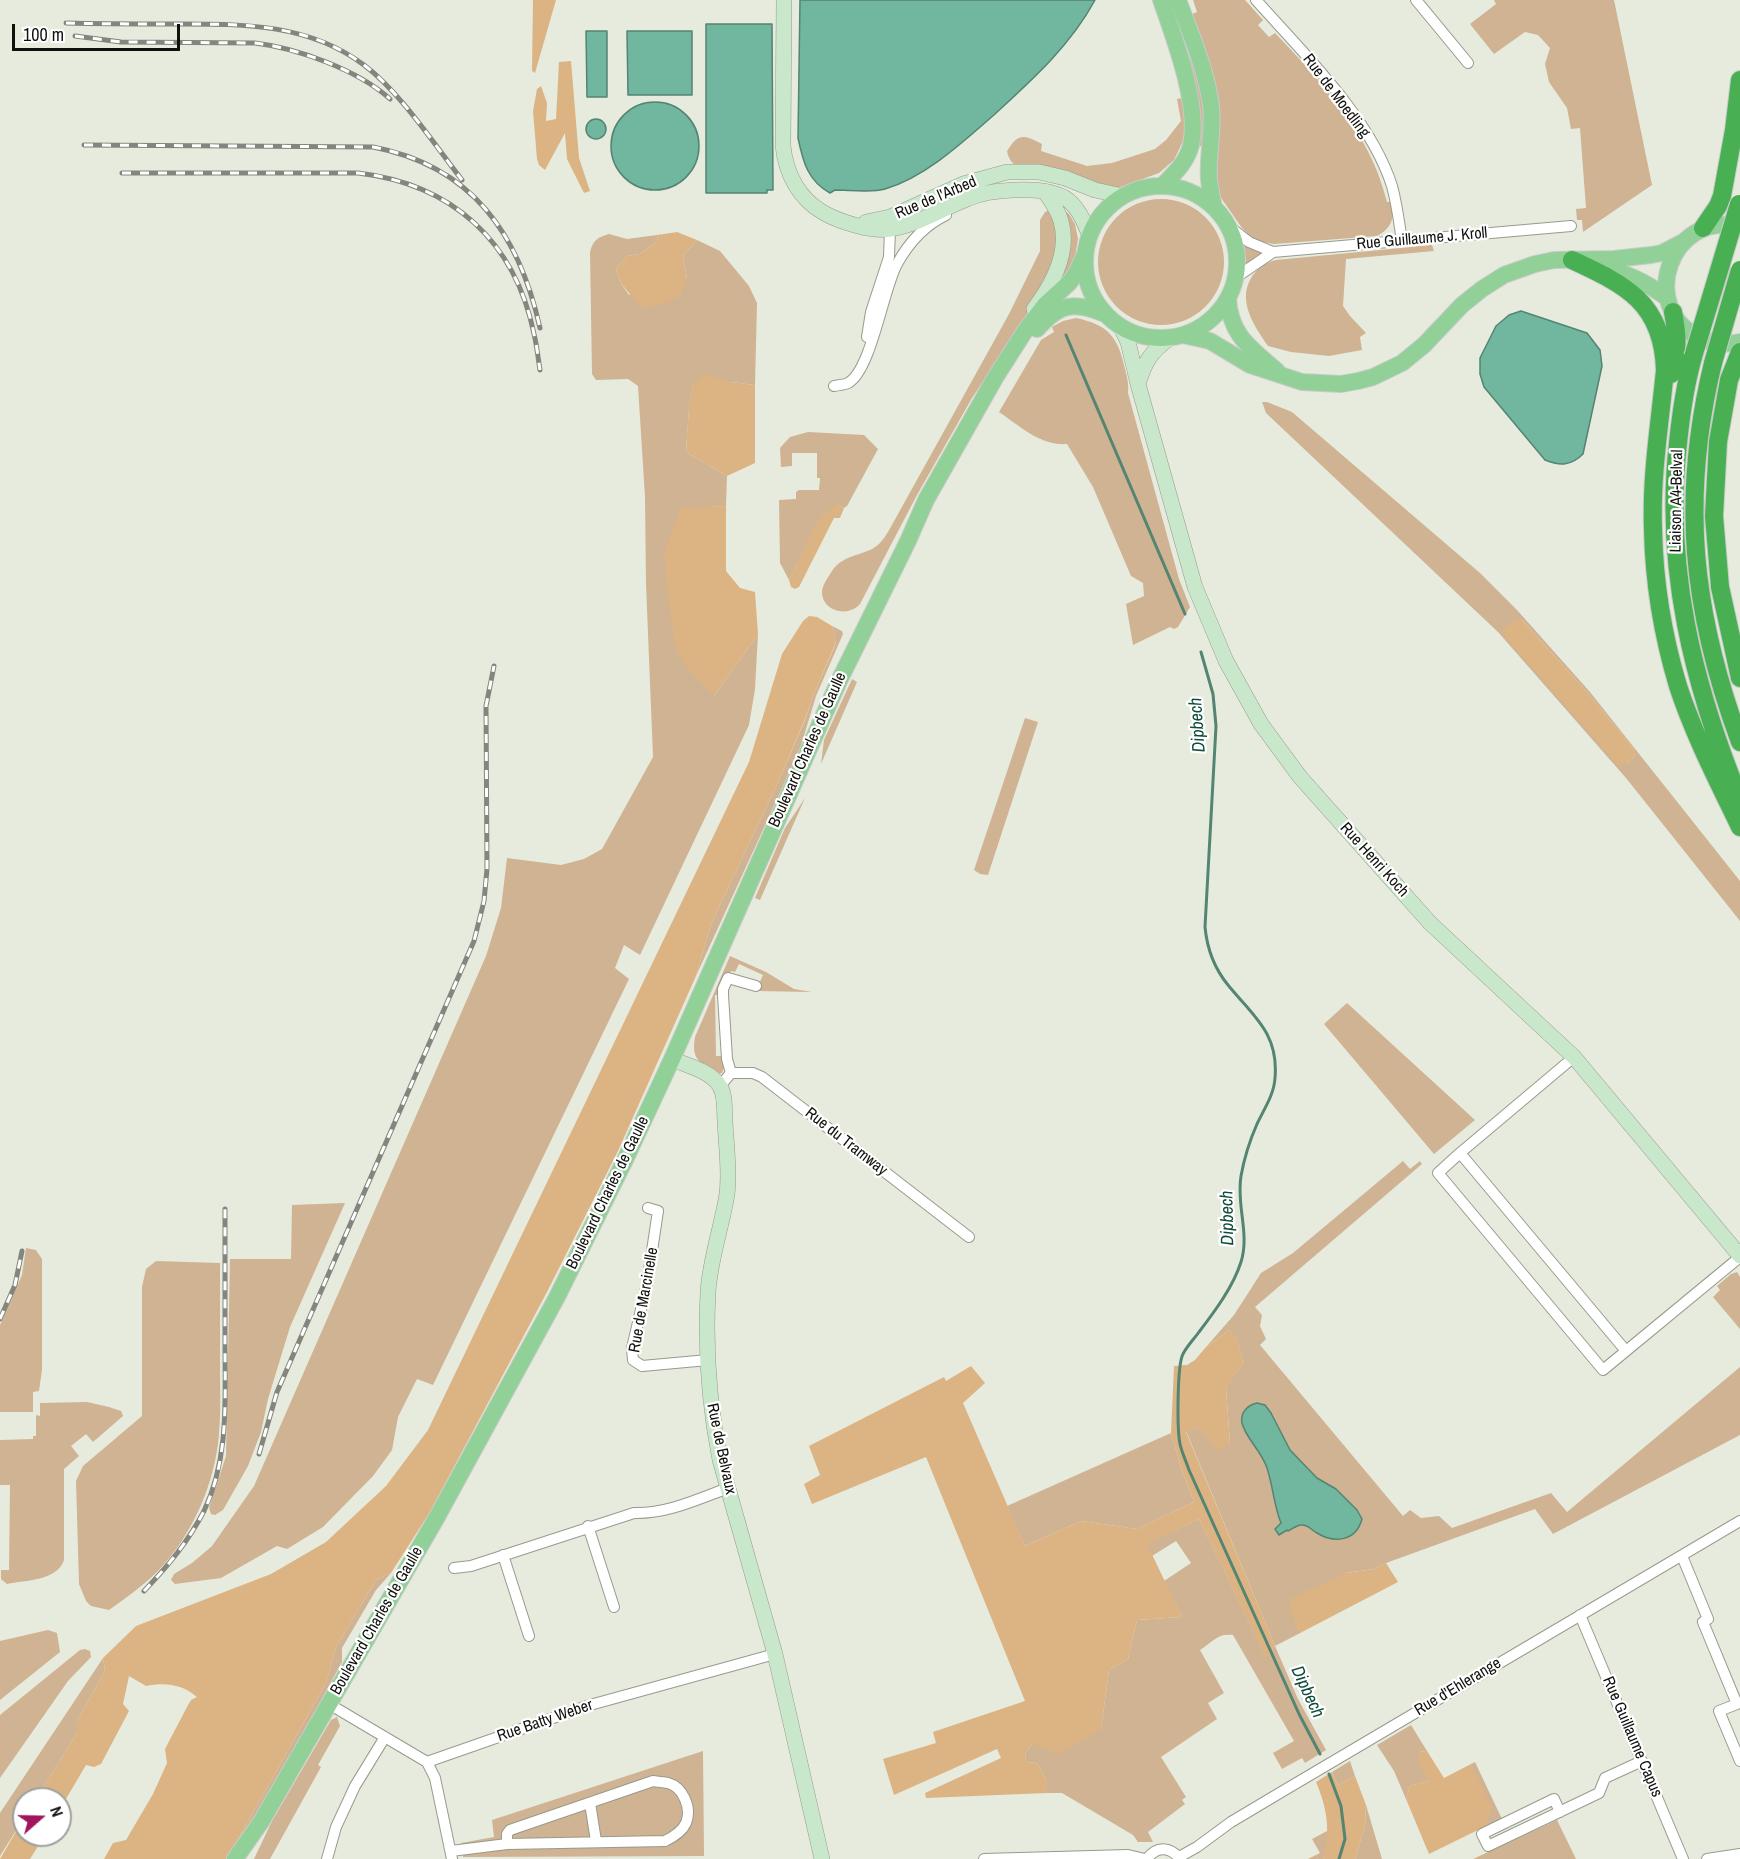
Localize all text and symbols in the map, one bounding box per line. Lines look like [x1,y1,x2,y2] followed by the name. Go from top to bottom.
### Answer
[15,12,183,50] scale bar
[23,22,64,47] text: 100 m
[1298,50,1374,142] street label: Rue de Moedling
[892,172,980,224] street label: Rue de l'Arbed
[1356,224,1488,254] street label: Rue Guillaume J. Kroll
[1667,449,1687,553] street label: Liaison A4-Belval
[765,669,851,831] street label: Boulevard Charles de Gaulle
[1185,697,1211,753] water label: Dipbech
[1336,819,1412,901] street label: Rue Henri Koch
[801,1104,891,1180] street label: Rue du Tramway
[563,1113,653,1273] street label: Boulevard Charles de Gaulle
[1217,1190,1239,1246] water label: Dipbech
[625,1246,663,1354] street label: Rue de Marcinelle
[702,1402,740,1496] street label: Rue de Belvaux
[327,1544,427,1698] street label: Boulevard Charles de Gaulle
[1411,1654,1505,1720] street label: Rue d'Ehlerange
[1286,1663,1328,1721] water label: Dipbech
[1598,1674,1666,1800] street label: Rue Guillaume Capus
[495,1696,595,1746] street label: Rue Batty Weber
[12,1787,72,1847] north arrow
[45,1803,69,1820] text: N

